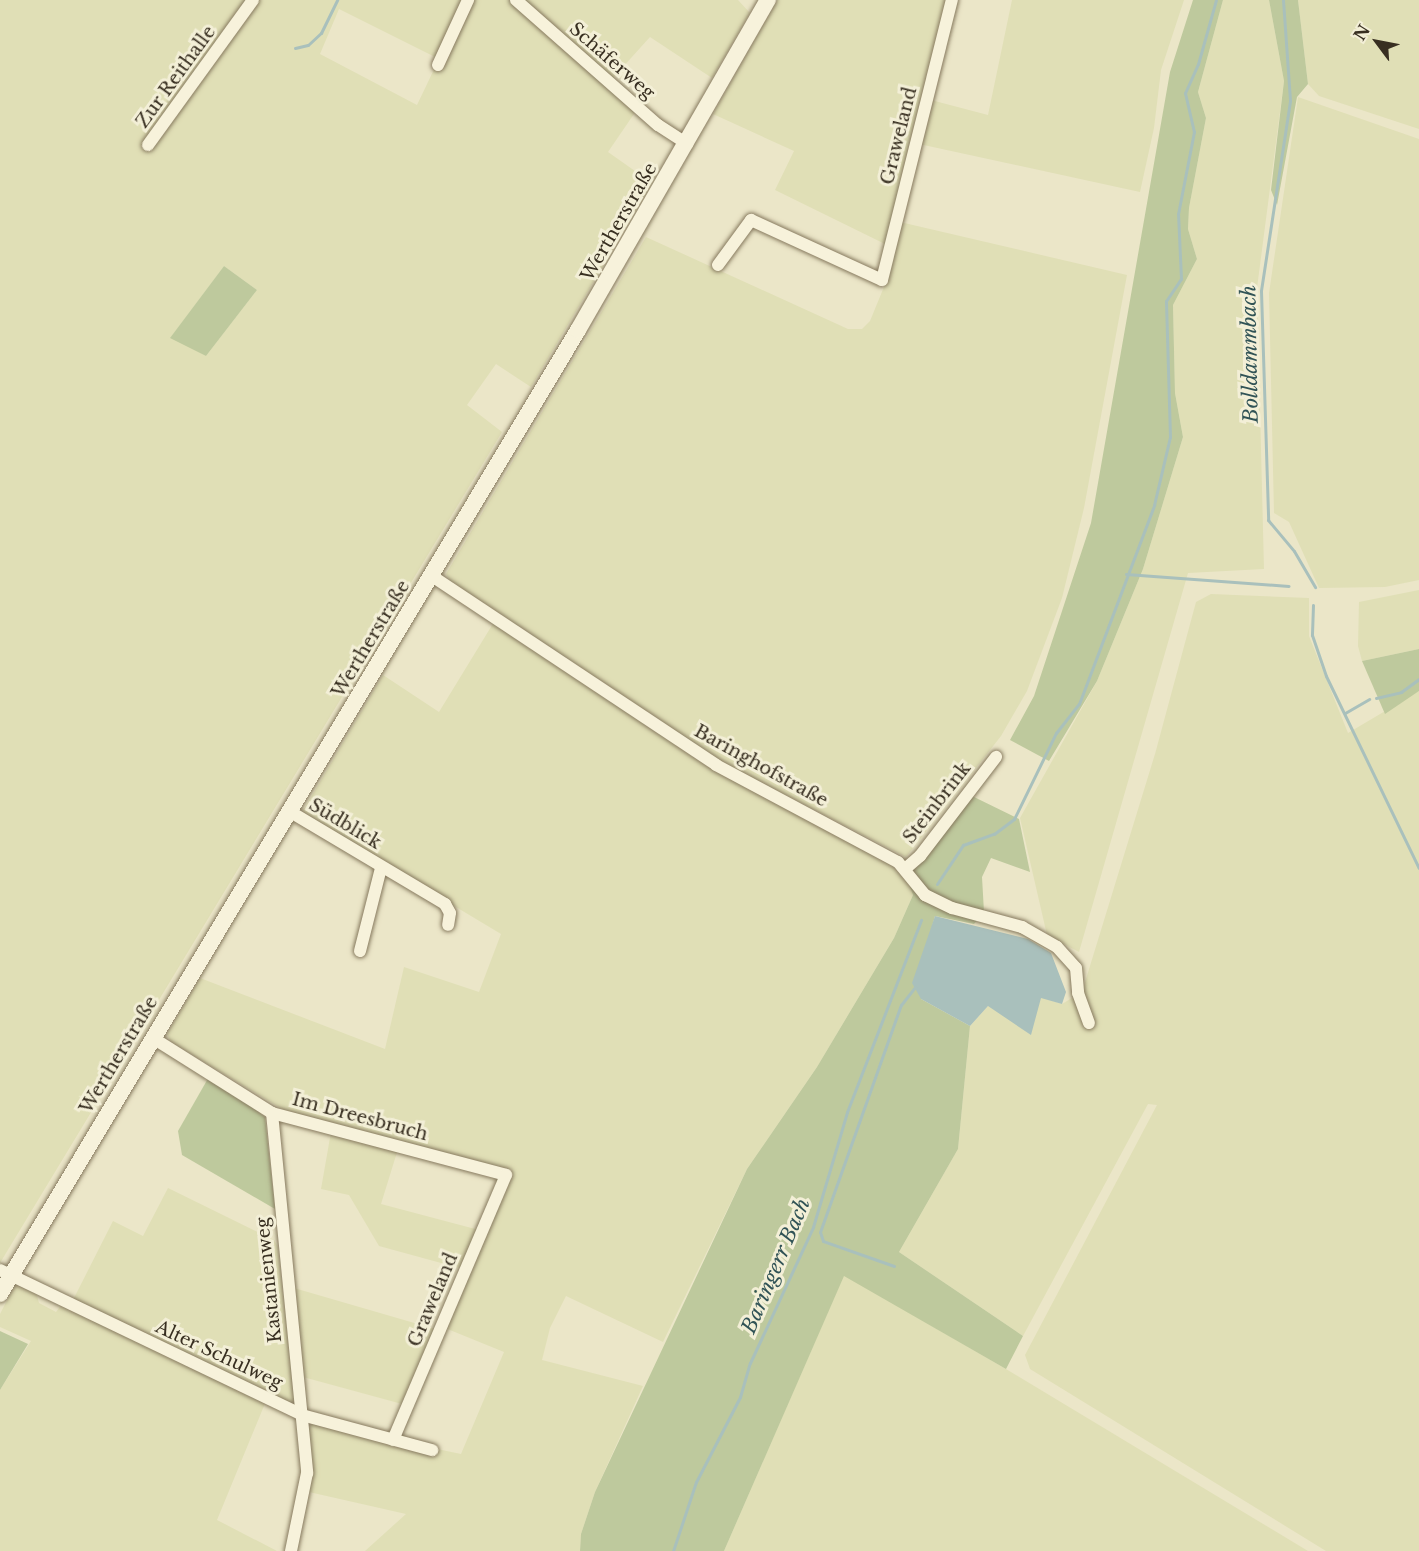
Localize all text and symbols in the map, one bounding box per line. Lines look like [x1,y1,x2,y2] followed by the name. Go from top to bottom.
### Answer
[1347,12,1407,72] north arrow
[565,18,659,104] street label: Schäferweg
[1349,21,1374,44] text: N
[132,22,220,132] street label: Zur Reithalle
[876,85,922,187] street label: Graweland
[576,159,662,285] street label: Wertherstraße
[1237,285,1263,423] water label: Bolldammbach
[328,576,414,702] street label: Wertherstraße
[690,720,832,812] street label: Baringhofstraße
[899,758,975,848] street label: Steinbrink
[305,794,385,854] street label: Südblick
[76,992,162,1118] street label: Wertherstraße
[290,1089,430,1145] street label: Im Dreesbruch
[737,1195,815,1337] water label: Baringerr Bach
[252,1216,286,1344] street label: Kastanienweg
[404,1250,462,1350] street label: Graweland
[152,1316,286,1394] street label: Alter Schulweg

